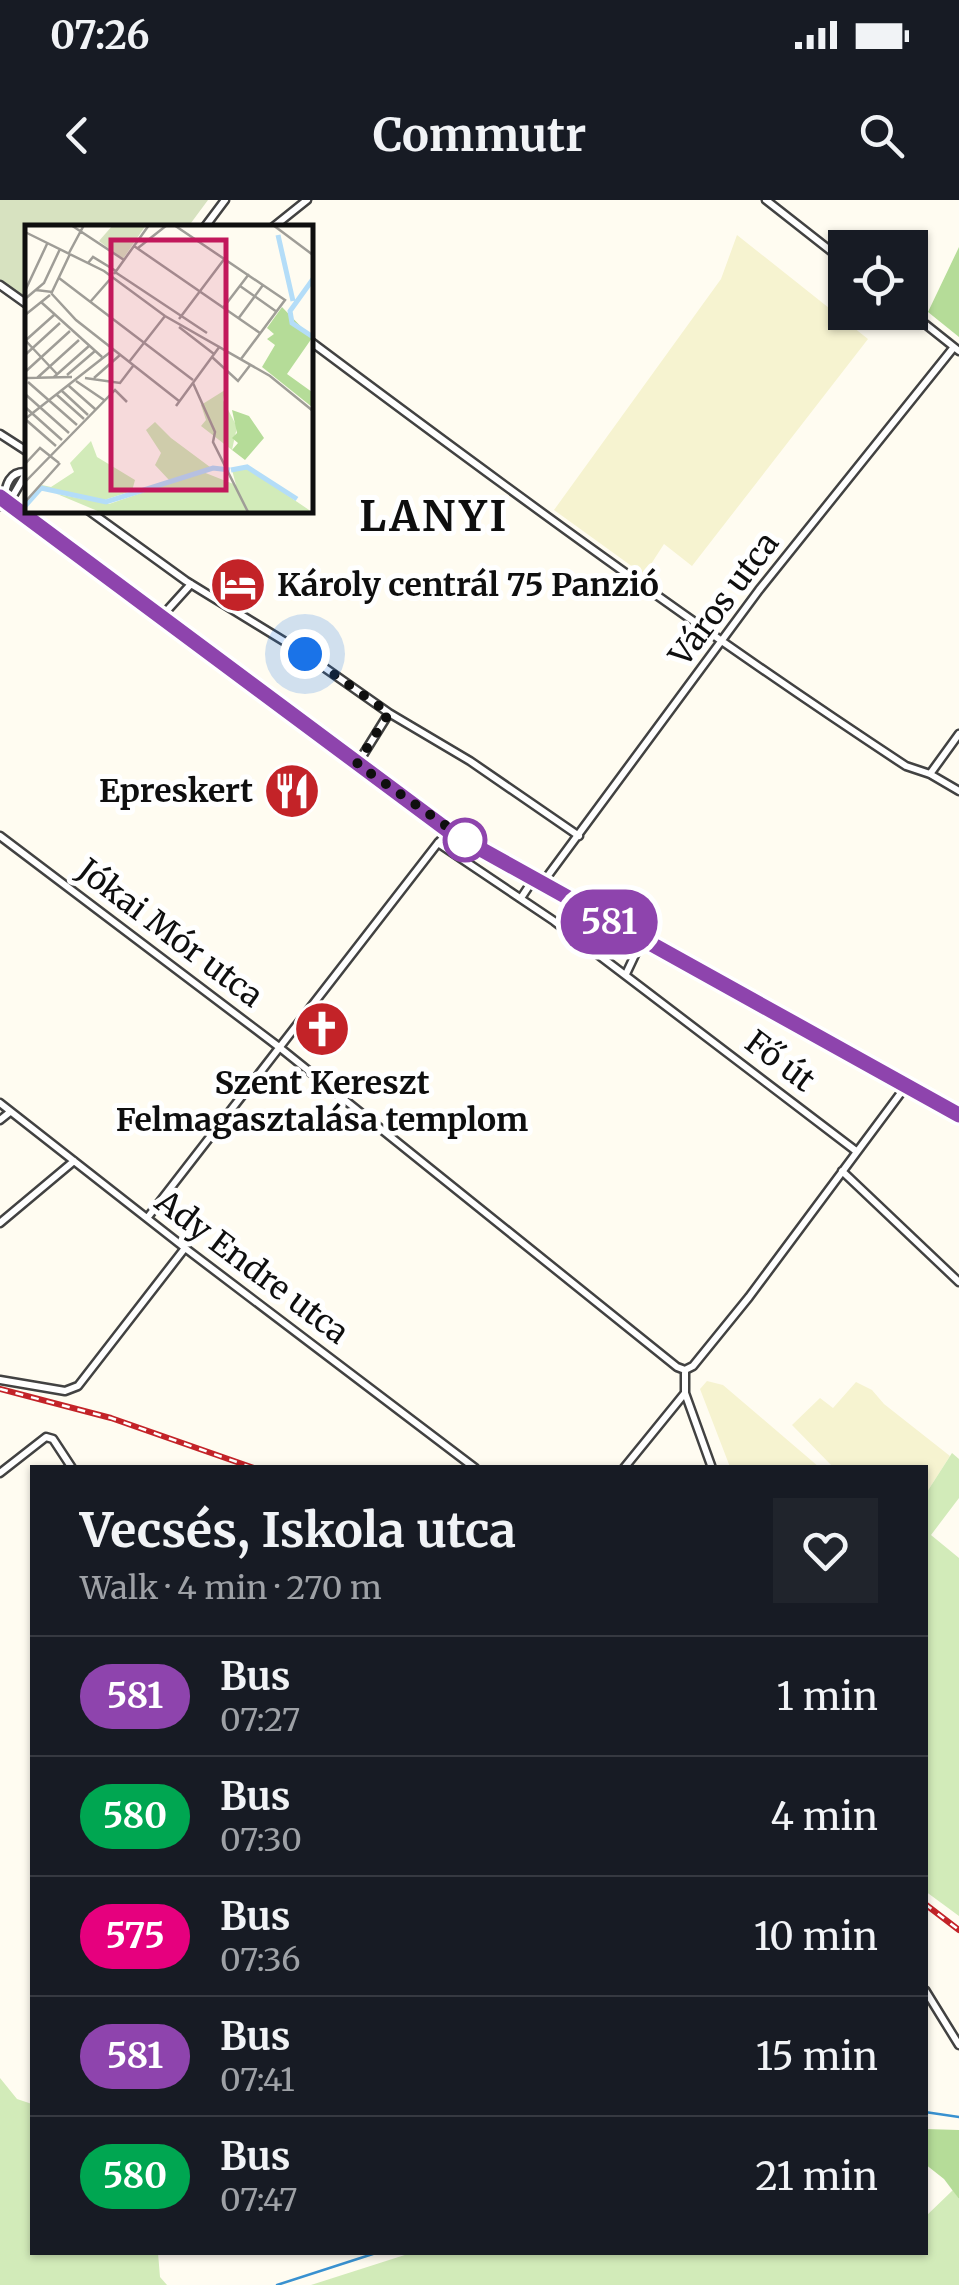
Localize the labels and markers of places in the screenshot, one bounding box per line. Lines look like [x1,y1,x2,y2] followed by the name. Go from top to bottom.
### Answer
[208,555,268,615] hotel icon: Károly centrál 75 Panzió
[277,565,659,605] place label: Károly centrál 75 Panzió
[262,761,322,821] restaurant icon: Epreskert
[99,771,253,811] place label: Epreskert
[444,819,486,861] unlabelled marker
[292,999,352,1059] church icon: Szent Kereszt Felmagasztalása templom
[116,1063,528,1140] place label: Szent Kereszt Felmagasztalása templom

